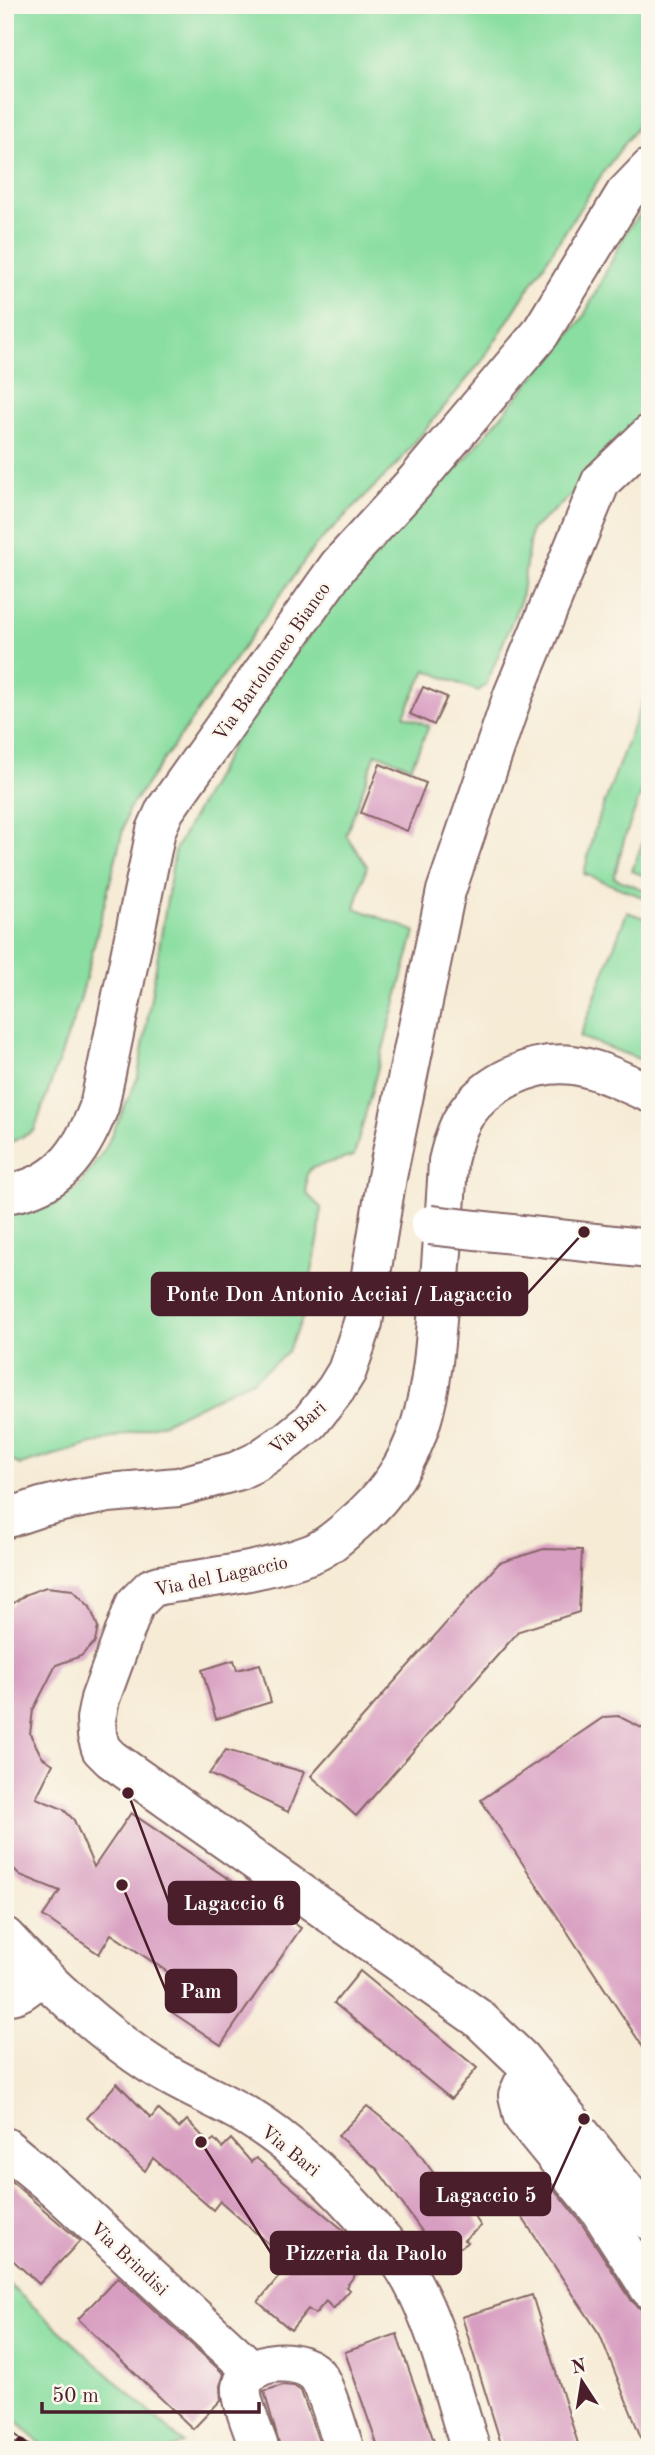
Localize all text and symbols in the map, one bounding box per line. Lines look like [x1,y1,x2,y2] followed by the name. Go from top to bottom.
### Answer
[211,580,335,745] street label: Via Bartolomeo Bianco
[152,1273,527,1315] callout: Ponte Don Antonio Acciai / Lagaccio
[166,1285,512,1306] text: Ponte Don Antonio Acciai / Lagaccio
[267,1399,331,1459] street label: Via Bari
[153,1554,290,1601] street label: Via del Lagaccio
[169,1882,299,1924] callout: Lagaccio 6
[183,1894,285,1915] text: Lagaccio 6
[166,1970,236,2012] callout: Pam
[180,1982,222,2003] text: Pam
[257,2123,322,2181] street label: Via Bari
[421,2173,550,2215] callout: Lagaccio 5
[435,2186,537,2207] text: Lagaccio 5
[86,2219,171,2300] street label: Via Brindisi
[271,2232,461,2274] callout: Pizzeria da Paolo
[285,2244,447,2265] text: Pizzeria da Paolo
[546,2346,616,2416] north arrow
[570,2357,589,2379] text: N
[42,2371,259,2415] scale bar
[52,2386,99,2407] text: 50 m

